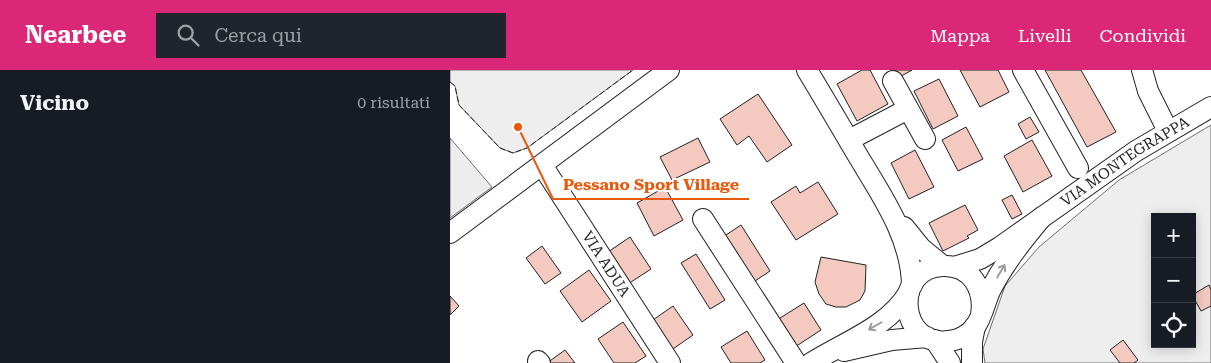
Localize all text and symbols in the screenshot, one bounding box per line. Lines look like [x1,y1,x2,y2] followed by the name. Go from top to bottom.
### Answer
[156,13,506,58] search box
[25,21,126,49] text: Nearbee
[174,21,202,49] icon: search
[214,24,302,47] text: Cerca qui
[930,25,990,46] text: Mappa
[1018,25,1072,46] text: Livelli
[1100,25,1186,46] text: Condividi
[20,91,89,115] text: Vicino
[357,93,430,112] text: 0 risultati
[1057,113,1193,210] street label: VIA MONTEGRAPPA
[553,168,749,199] callout: Pessano Sport Village
[563,175,739,194] text: Pessano Sport Village
[1151,213,1196,348] map controls
[1151,213,1196,258] button: +
[578,228,634,301] street label: VIA ADUA
[1151,258,1196,303] button: −
[996,264,1007,278] one-way arrow
[1151,303,1196,348] button: locate
[868,321,882,331] one-way arrow

